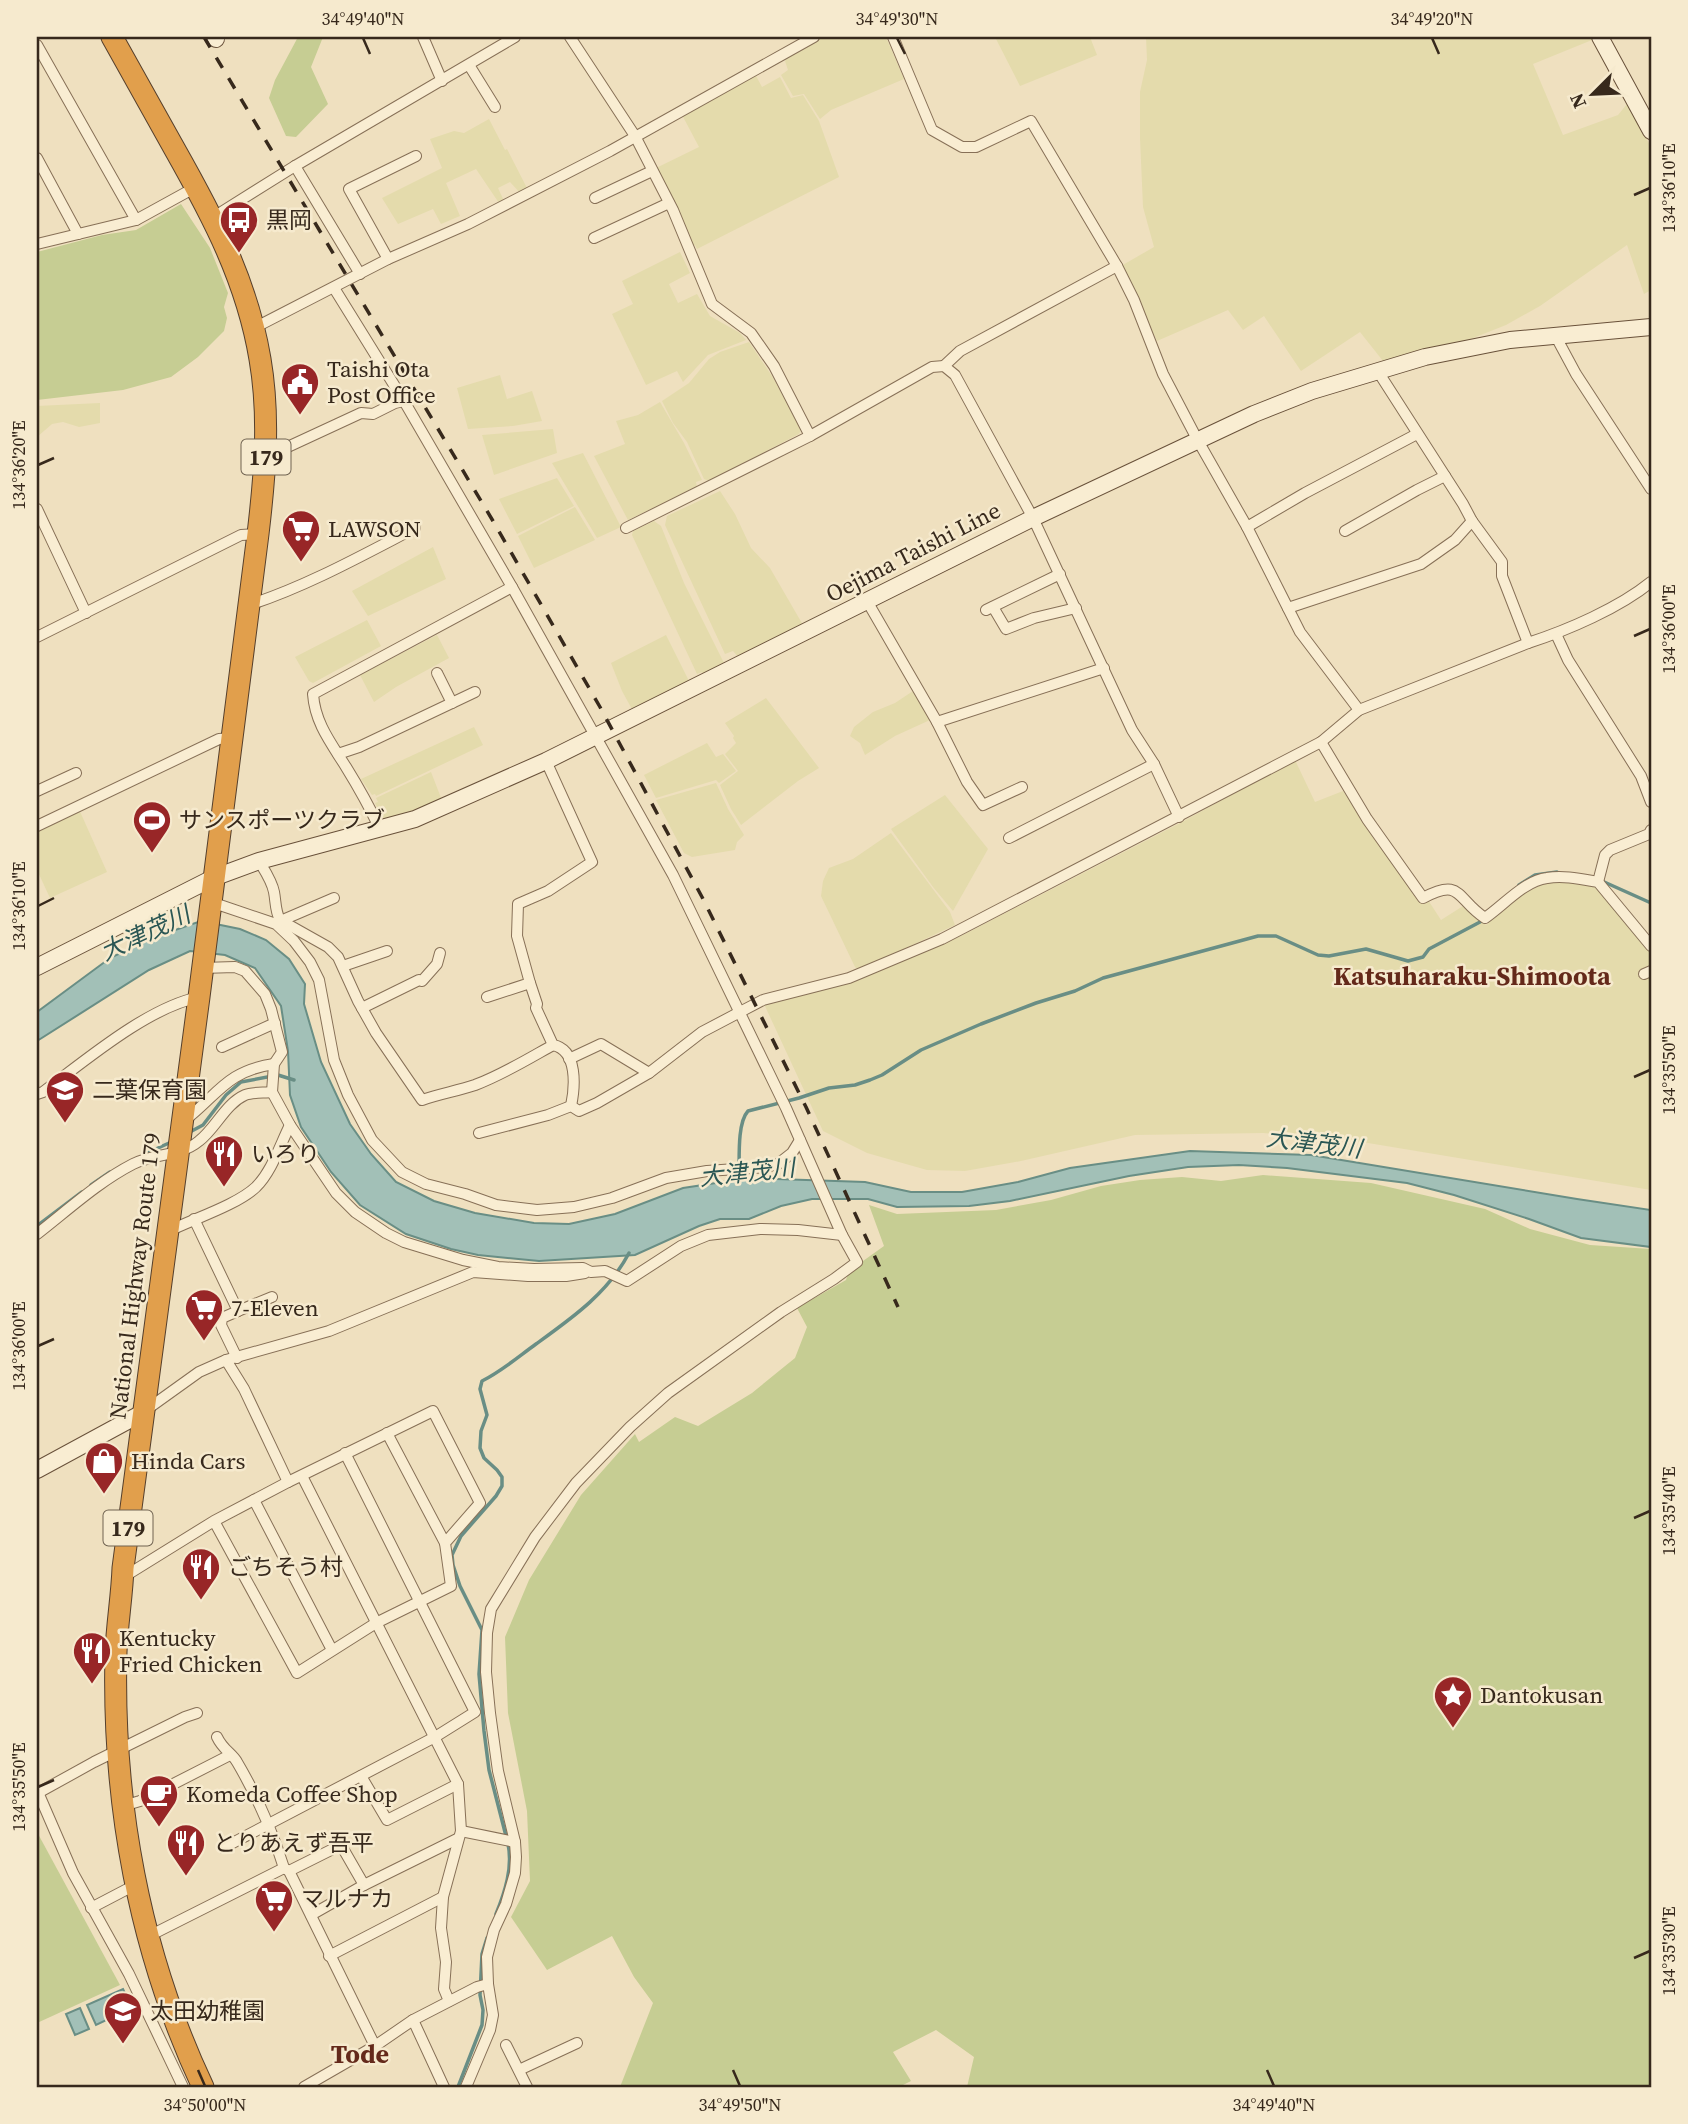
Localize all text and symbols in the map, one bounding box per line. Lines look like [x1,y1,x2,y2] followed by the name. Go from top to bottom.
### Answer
[322,6,404,31] text: 34°49'40"N
[856,6,938,31] text: 34°49'30"N
[1391,6,1473,31] text: 34°49'20"N
[1558,60,1628,130] north arrow
[1563,89,1592,113] text: N
[1656,143,1681,233] text: 134°36'10"E
[218,199,260,254] bus stop icon: 黒岡
[266,204,312,236] place label: 黒岡
[327,353,436,411] place label: Taishi Ota Post Office
[279,361,321,416] public building icon: Taishi Ota Post Office
[6,420,31,510] text: 134°36'20"E
[242,440,290,475] road number: 179
[820,494,1006,610] street label: Oejima Taishi Line
[280,508,322,563] supermarket icon: LAWSON
[328,513,421,545] place label: LAWSON
[1656,584,1681,674] text: 134°36'00"E
[131,799,173,854] sports icon: サンスポーツクラブ
[179,804,385,836] place label: サンスポーツクラブ
[6,861,31,951] text: 134°36'10"E
[95,896,198,968] water label: 大津茂川
[1333,958,1611,994] district label: Katsuharaku-Shimoota
[1656,1025,1681,1115] text: 134°35'50"E
[44,1069,86,1124] school or university icon: 二葉保育園
[92,1074,207,1106] place label: 二葉保育園
[1264,1121,1367,1166] water label: 大津茂川
[102,1131,168,1421] street label: National Highway Route 179
[203,1133,245,1188] restaurant icon: いろり
[251,1138,320,1170] place label: いろり
[698,1150,799,1193] water label: 大津茂川
[183,1287,225,1342] supermarket icon: 7-Eleven
[231,1292,319,1324] place label: 7-Eleven
[6,1301,31,1391] text: 134°36'00"E
[83,1440,125,1495] shop icon: Hinda Cars
[131,1445,245,1477] place label: Hinda Cars
[1656,1466,1681,1556] text: 134°35'40"E
[104,1510,152,1546] road number: 179
[180,1546,222,1601] restaurant icon: ごちそう村
[228,1551,343,1583] place label: ごちそう村
[119,1622,263,1680] place label: Kentucky Fried Chicken
[71,1630,113,1685] restaurant icon: Kentucky Fried Chicken
[1432,1674,1474,1729] place icon: Dantokusan
[1480,1679,1603,1711] place label: Dantokusan
[6,1742,31,1832] text: 134°35'50"E
[138,1773,180,1828] cafe icon: Komeda Coffee Shop
[186,1778,398,1810] place label: Komeda Coffee Shop
[165,1822,207,1877] restaurant icon: とりあえず吾平
[213,1827,374,1859] place label: とりあえず吾平
[253,1878,295,1933] supermarket icon: マルナカ
[301,1883,393,1915] place label: マルナカ
[1656,1906,1681,1996] text: 134°35'30"E
[102,1990,144,2045] school or university icon: 太田幼稚園
[150,1995,265,2027] place label: 太田幼稚園
[331,2036,389,2072] district label: Tode
[164,2092,246,2117] text: 34°50'00"N
[699,2092,781,2117] text: 34°49'50"N
[1233,2092,1315,2117] text: 34°49'40"N

